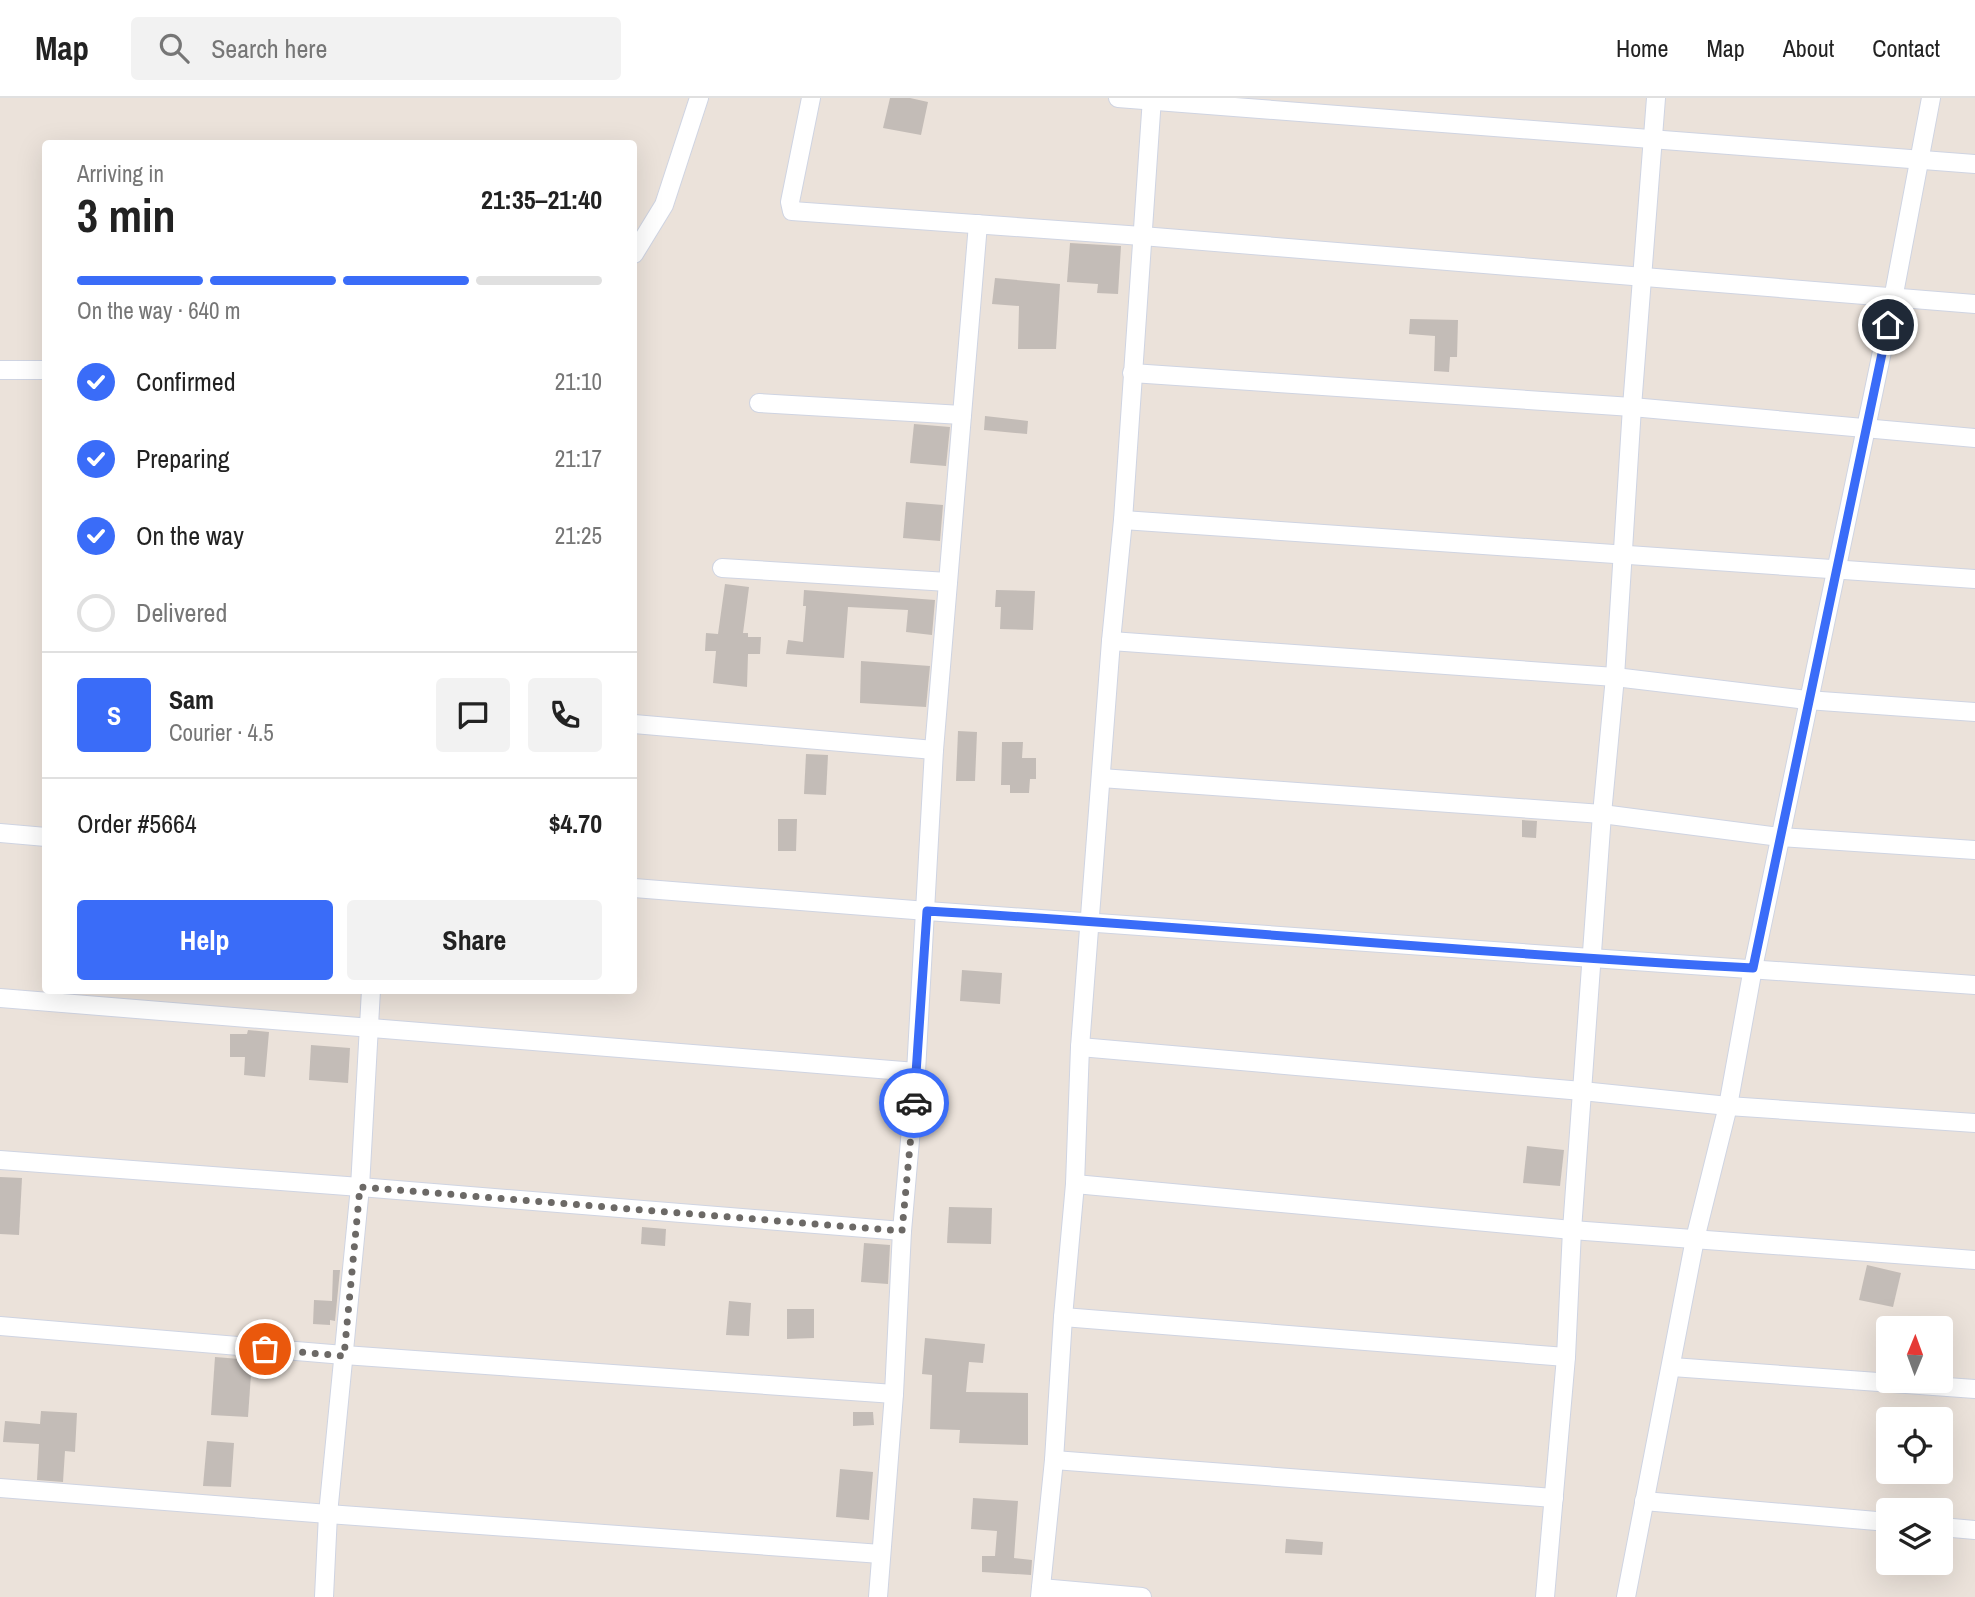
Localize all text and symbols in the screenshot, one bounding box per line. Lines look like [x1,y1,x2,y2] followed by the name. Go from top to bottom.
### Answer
[131,17,621,80] search box
[35,26,89,70] text: Map
[155,29,193,67] icon: search
[211,31,327,66] text: Search here
[1616,32,1668,64] text: Home
[1706,32,1745,64] text: Map
[1783,32,1834,64] text: About
[1872,32,1940,64] text: Contact
[77,158,164,189] text: Arriving in
[481,182,602,217] text: 21:35–21:40
[77,184,176,246] text: 3 min
[77,295,241,326] text: On the way · 640 m
[1858,295,1918,355] pin
[1869,306,1907,344] icon: home
[77,363,115,401] icon: check
[136,364,236,399] text: Confirmed
[555,366,602,397] text: 21:10
[77,440,115,478] icon: check
[136,441,230,476] text: Preparing
[555,443,602,474] text: 21:17
[77,517,115,555] icon: check
[136,518,244,553] text: On the way
[555,520,602,551] text: 21:25
[136,595,227,630] text: Delivered
[436,678,510,752] button: chat
[528,678,602,752] button: phone
[169,682,214,717] text: Sam
[107,698,121,733] text: S
[169,717,274,748] text: Courier · 4.5
[77,806,197,841] text: Order #5664
[549,806,602,841] text: $4.70
[77,900,333,980] button: Help
[347,900,602,980] button: Share
[879,1068,949,1138] courier
[895,1084,933,1122] icon: car
[1876,1316,1953,1393] north arrow
[1876,1316,1953,1575] map controls
[235,1319,295,1379] pin
[246,1330,284,1368] icon: bag
[1876,1407,1953,1484] button: locate
[1876,1498,1953,1575] button: layers

